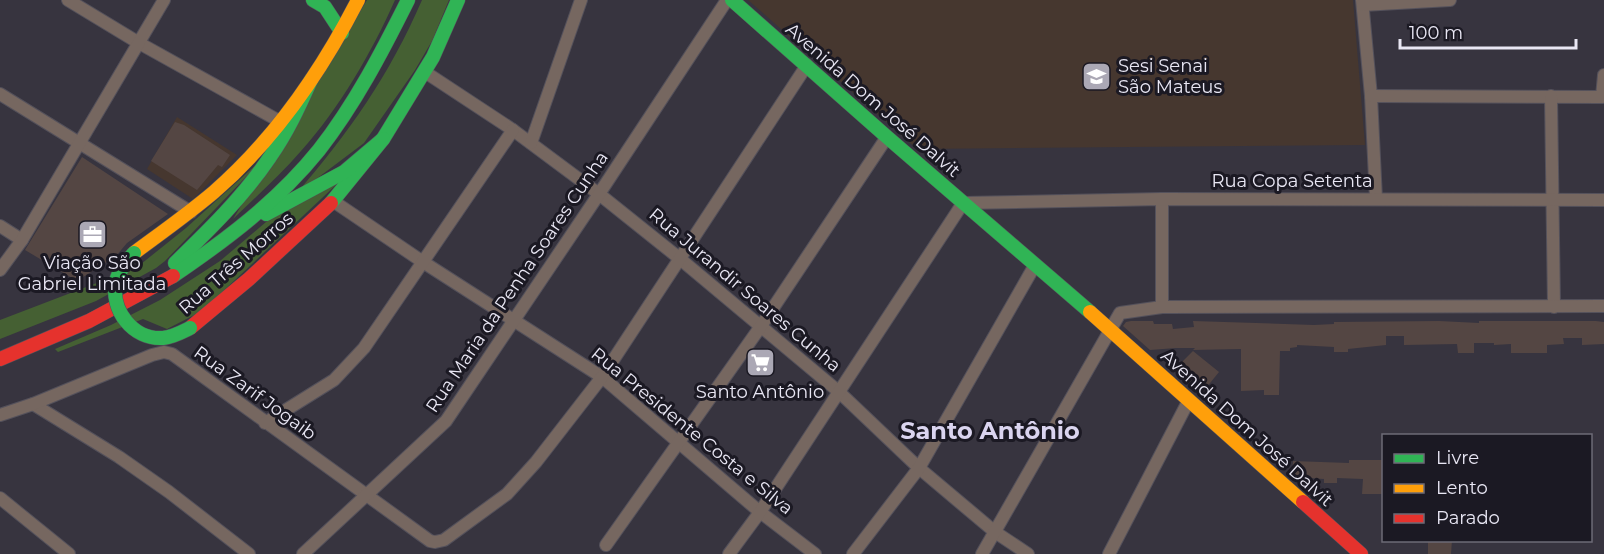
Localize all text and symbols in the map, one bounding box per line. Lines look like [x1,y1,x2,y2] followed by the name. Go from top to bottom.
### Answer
[1400,12,1576,50] scale bar
[781,18,965,182] street label: Avenida Dom José Dalvit
[1409,22,1463,44] text: 100 m
[1118,55,1222,98] place label: Sesi Senai São Mateus
[1081,60,1113,92] school or university icon: Sesi Senai São Mateus
[421,147,613,417] street label: Rua Maria da Penha Soares Cunha
[1211,170,1373,192] street label: Rua Copa Setenta
[645,203,845,377] street label: Rua Jurandir Soares Cunha
[174,207,298,319] street label: Rua Três Morros
[76,218,108,250] office icon: Viação São Gabriel Limitada
[18,252,166,295] place label: Viação São Gabriel Limitada
[190,341,320,445] street label: Rua Zarif Jogaib
[587,343,797,519] street label: Rua Presidente Costa e Silva
[1156,345,1338,511] street label: Avenida Dom José Dalvit
[744,347,776,379] supermarket icon: Santo Antônio
[696,381,824,403] place label: Santo Antônio
[900,416,1080,445] district label: Santo Antônio
[1382,434,1592,542] legend
[1436,447,1479,469] text: Livre
[1436,477,1488,499] text: Lento
[1436,507,1500,529] text: Parado

